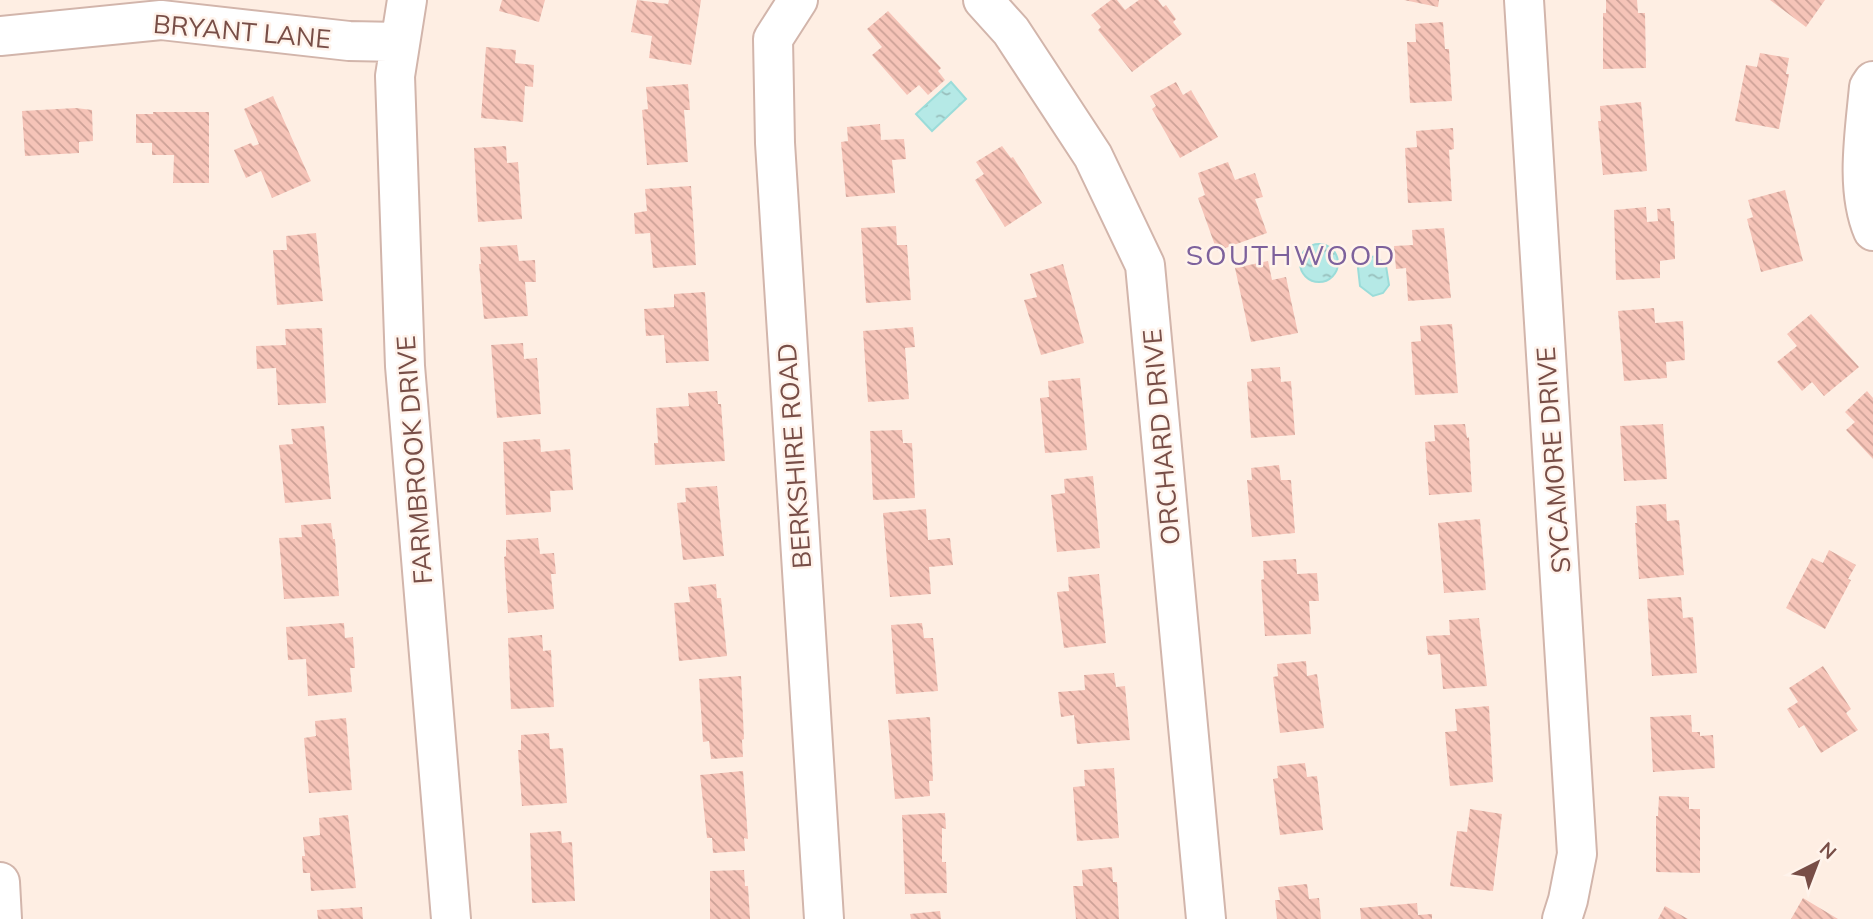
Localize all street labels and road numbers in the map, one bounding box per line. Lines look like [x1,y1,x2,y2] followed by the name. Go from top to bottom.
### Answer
[152,7,332,55] street label: BRYANT LANE
[1135,328,1187,546] street label: ORCHARD DRIVE
[389,335,439,585] street label: FARMBROOK DRIVE
[770,342,818,570] street label: BERKSHIRE ROAD
[1529,346,1577,574] street label: SYCAMORE DRIVE

